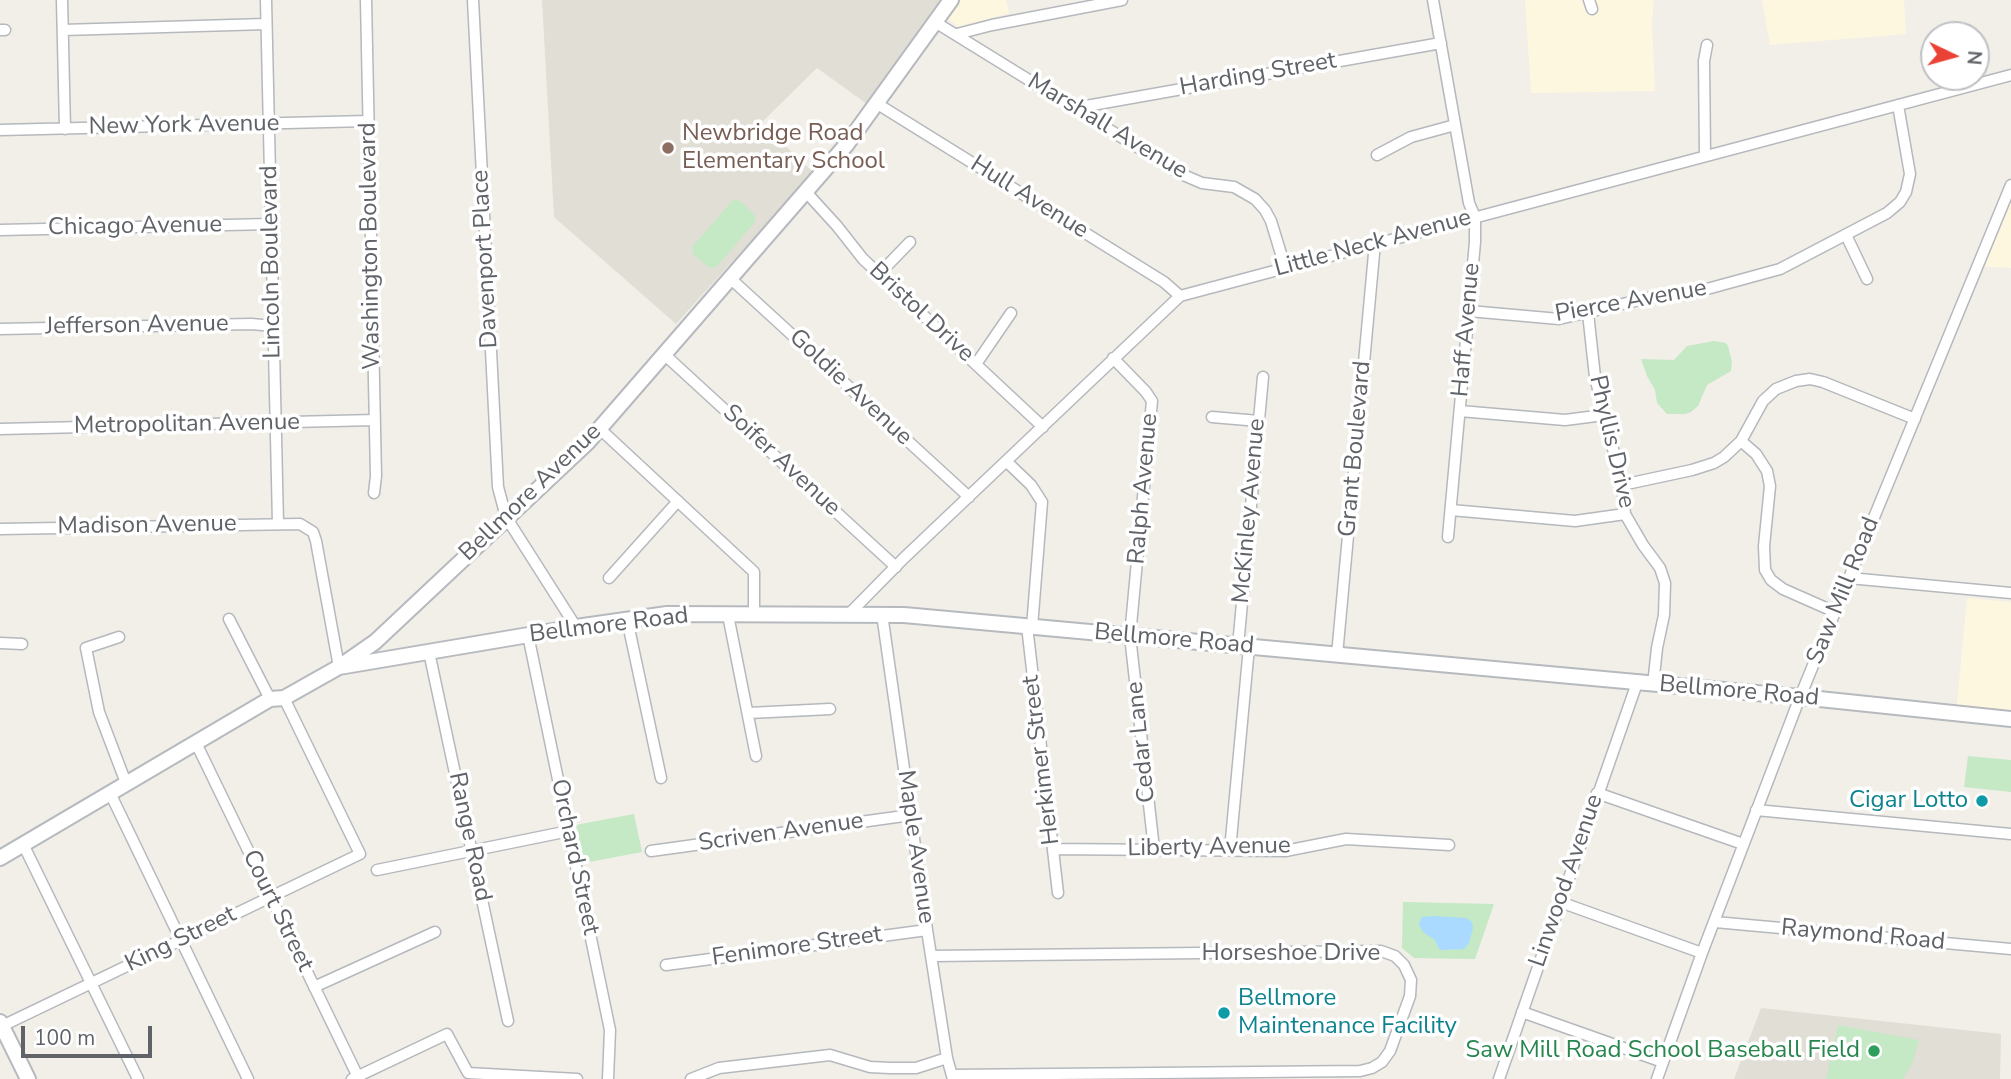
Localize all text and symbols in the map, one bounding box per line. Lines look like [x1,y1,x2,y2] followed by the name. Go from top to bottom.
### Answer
[1920,21,1990,91] north arrow
[1178,47,1338,103] street label: Harding Street
[1960,49,1987,66] text: N
[1022,68,1192,186] street label: Marshall Avenue
[88,110,280,142] street label: New York Avenue
[682,120,885,176] place label: Newbridge Road Elementary School
[354,122,388,370] street label: Washington Boulevard
[660,140,676,156] marker: Newbridge Road Elementary School
[965,150,1093,246] street label: Hull Avenue
[256,165,288,359] street label: Lincoln Boulevard
[467,169,505,349] street label: Davenport Place
[1271,204,1475,284] street label: Little Neck Avenue
[48,211,222,243] street label: Chicago Avenue
[862,257,980,369] street label: Bristol Drive
[1447,262,1487,398] street label: Haff Avenue
[1553,274,1709,330] street label: Pierce Avenue
[45,310,229,342] street label: Jefferson Avenue
[782,324,918,452] street label: Goldie Avenue
[1334,360,1378,538] street label: Grant Boulevard
[1582,373,1640,511] street label: Phyllis Drive
[716,399,846,523] street label: Soifer Avenue
[74,409,300,441] street label: Metropolitan Avenue
[1123,412,1165,566] street label: Ralph Avenue
[1228,417,1272,605] street label: McKinley Avenue
[454,418,608,568] street label: Bellmore Avenue
[57,510,237,542] street label: Madison Avenue
[1801,513,1887,669] street label: Saw Mill Road
[528,602,690,650] street label: Bellmore Road
[1093,619,1255,661] street label: Bellmore Road
[1658,671,1820,713] street label: Bellmore Road
[1017,674,1067,846] street label: Herkimer Street
[1121,680,1163,804] street label: Cedar Lane
[890,768,940,926] street label: Maple Avenue
[441,770,497,904] street label: Range Road
[543,777,605,937] street label: Orchard Street
[1849,787,1968,815] place label: Cigar Lotto
[1524,791,1610,971] street label: Linwood Avenue
[1974,793,1990,809] marker: Cigar Lotto
[697,807,865,859] street label: Scriven Avenue
[1127,832,1291,864] street label: Liberty Avenue
[235,846,319,976] street label: Court Street
[121,901,241,979] street label: King Street
[1780,914,1946,958] street label: Raymond Road
[710,921,884,973] street label: Fenimore Street
[1202,940,1380,968] street label: Horseshoe Drive
[1238,985,1457,1041] place label: Bellmore Maintenance Facility
[1216,1005,1232,1021] marker: Bellmore Maintenance Facility
[24,1012,156,1056] scale bar
[34,1024,95,1052] text: 100 m
[1466,1037,1860,1065] place label: Saw Mill Road School Baseball Field
[1866,1043,1882,1059] marker: Saw Mill Road School Baseball Field

